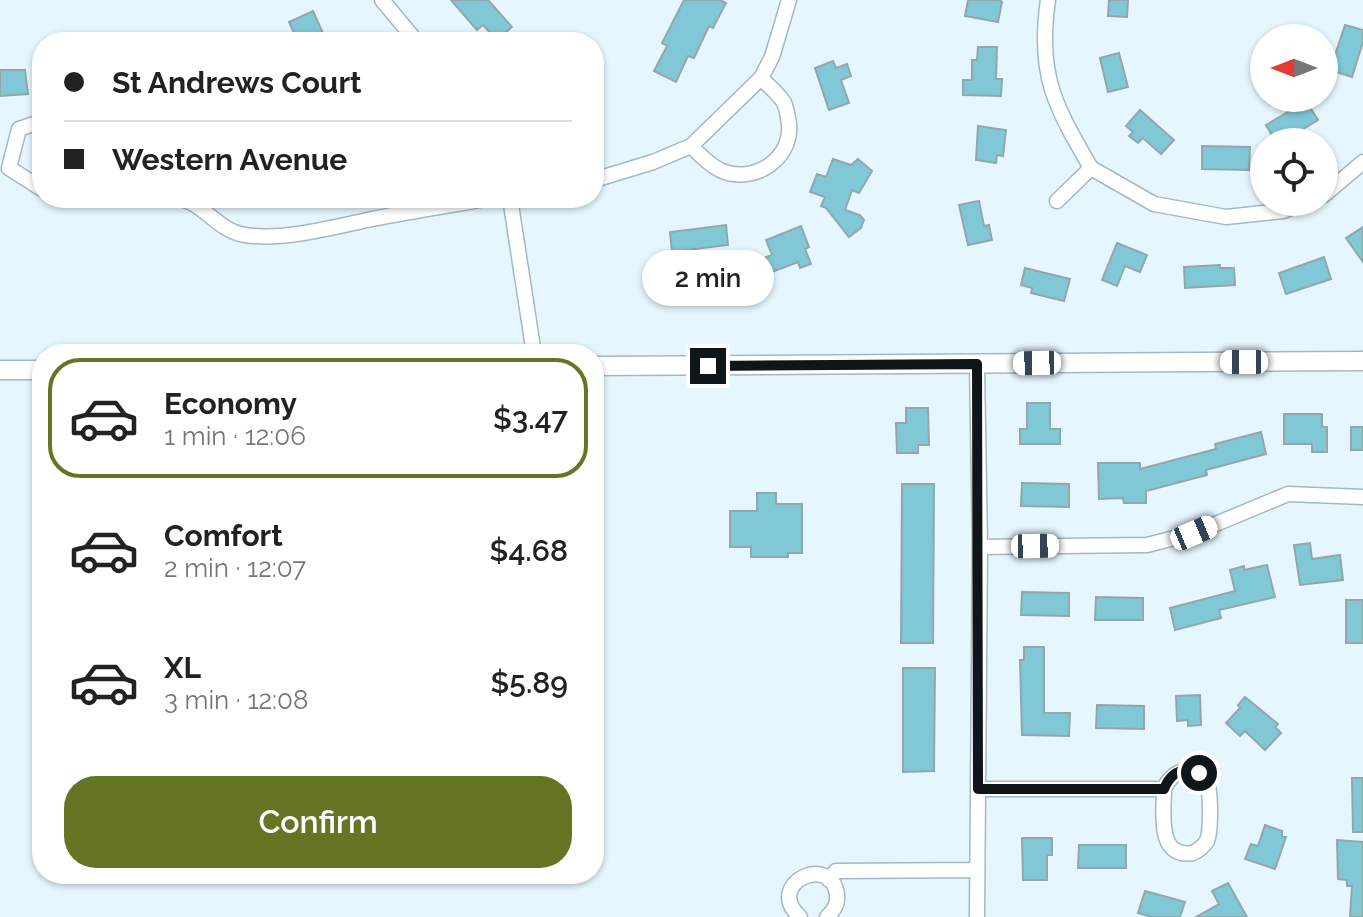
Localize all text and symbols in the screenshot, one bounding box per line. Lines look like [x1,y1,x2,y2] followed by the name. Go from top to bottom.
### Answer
[1250,24,1338,112] north arrow
[1250,24,1338,216] map controls
[112,65,362,100] text: St Andrews Court
[1250,128,1338,216] button: locate
[112,142,347,177] text: Western Avenue
[642,250,774,306] callout: 2 min
[675,263,741,293] text: 2 min
[690,348,726,384] route end
[1220,350,1268,374] car
[1013,351,1061,375] car
[68,382,140,454] icon: car
[164,386,297,421] text: Economy
[493,401,568,436] text: $3.47
[164,421,306,451] text: 1 min · 12:06
[1167,513,1221,553] car
[68,514,140,586] icon: car
[164,518,283,553] text: Comfort
[490,533,568,568] text: $4.68
[1011,534,1059,558] car
[164,553,306,583] text: 2 min · 12:07
[68,646,140,718] icon: car
[164,650,201,685] text: XL
[491,665,568,700] text: $5.89
[164,685,308,715] text: 3 min · 12:08
[1181,755,1217,791] route start
[64,776,572,868] button: Confirm

